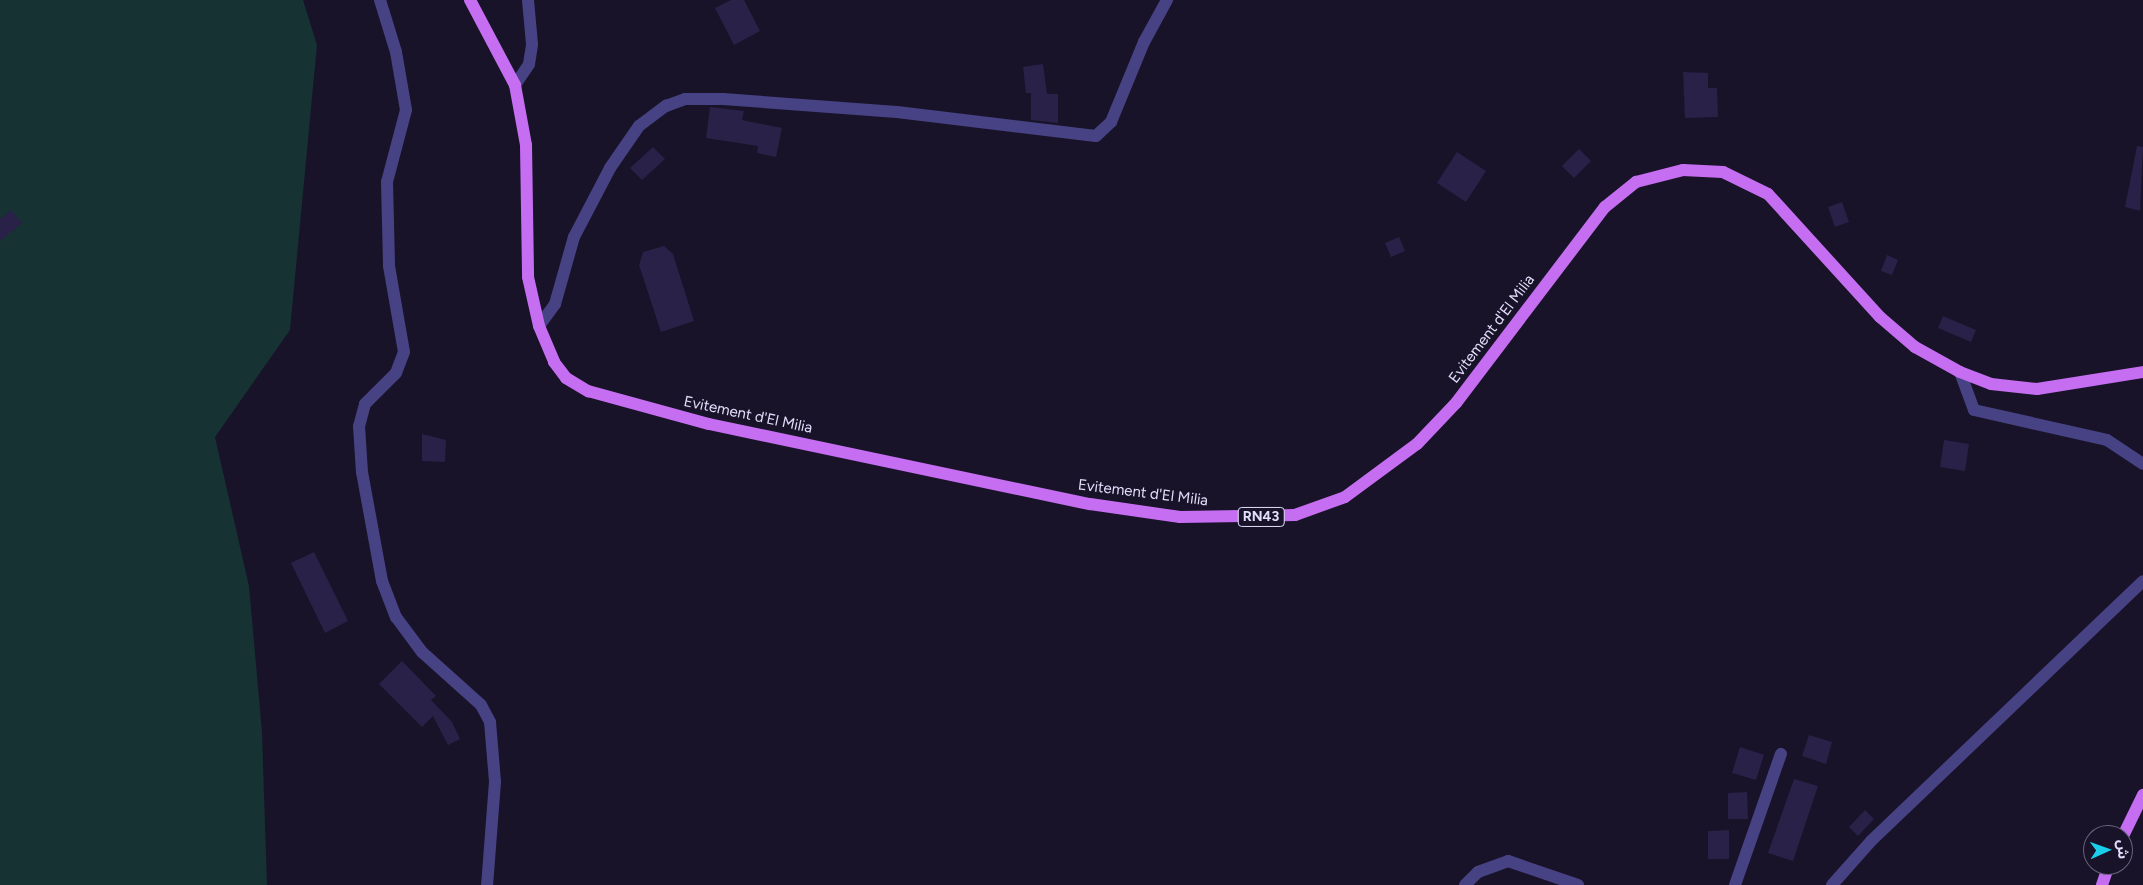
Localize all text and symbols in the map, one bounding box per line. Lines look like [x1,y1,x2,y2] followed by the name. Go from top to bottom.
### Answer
[1445,271,1539,387] street label: Evitement d'El Milia
[682,393,814,437] street label: Evitement d'El Milia
[1077,476,1209,510] street label: Evitement d'El Milia
[1237,506,1285,528] road number: RN43
[2083,825,2133,875] north arrow
[2114,840,2131,859] text: ش

